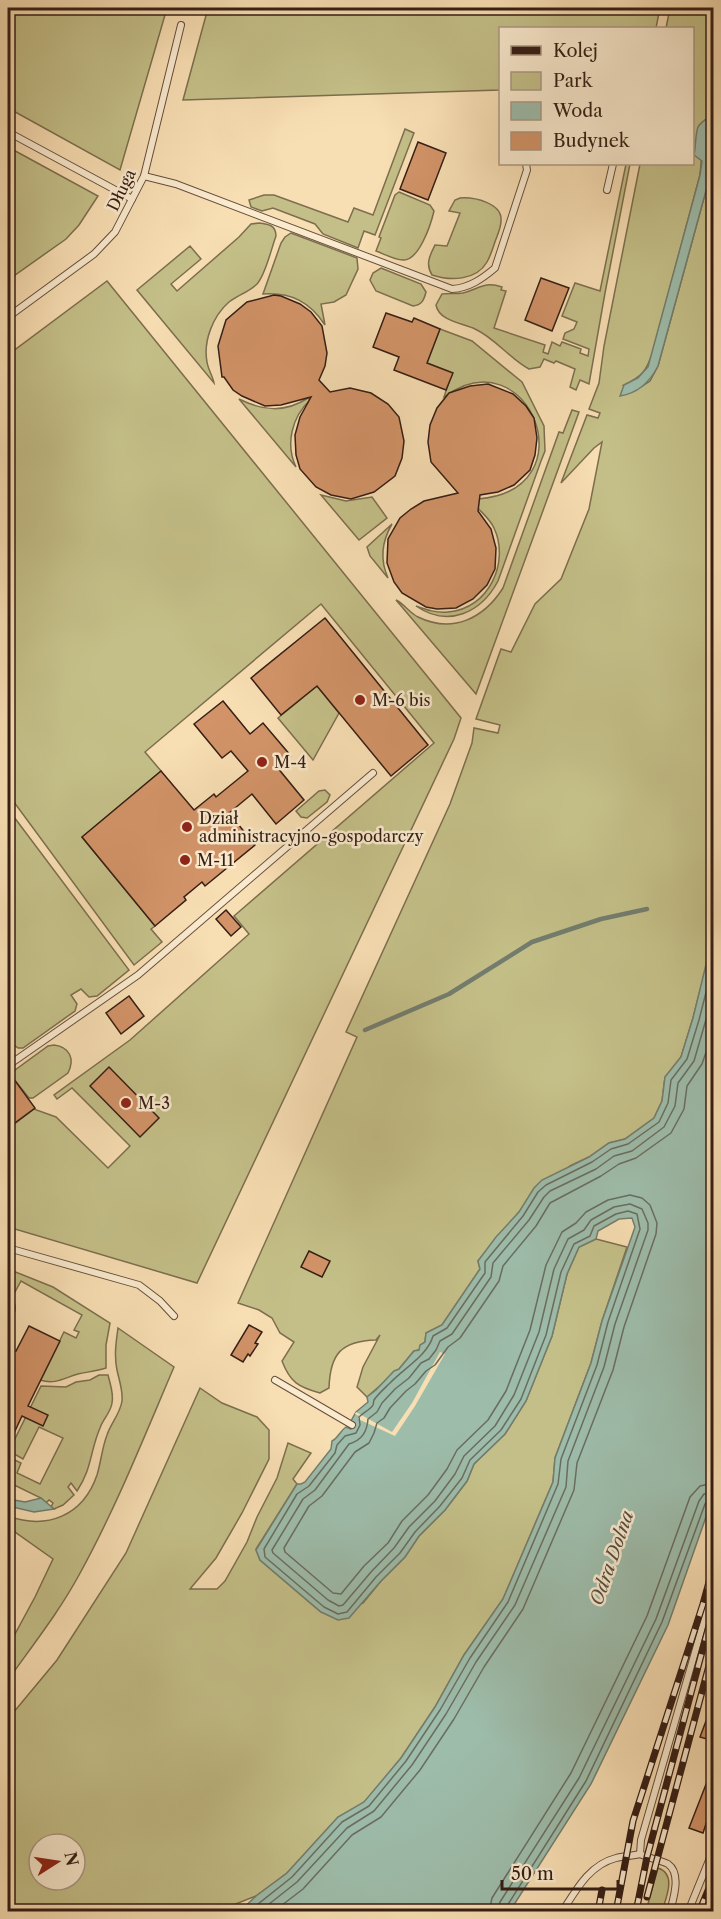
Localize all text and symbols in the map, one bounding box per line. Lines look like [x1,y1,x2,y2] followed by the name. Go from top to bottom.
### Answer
[499,27,694,165] legend
[553,40,598,62] text: Kolej
[553,70,594,92] text: Park
[552,100,603,122] text: Woda
[553,130,631,152] text: Budynek
[102,165,140,214] street label: Długa
[372,690,431,710] place label: M-6 bis
[353,693,367,707] marker: M-6 bis
[274,752,307,772] place label: M-4
[255,755,269,769] marker: M-4
[199,808,424,846] place label: Dział administracyjno-gospodarczy
[180,820,194,834] marker: Dział administracyjno-gospodarczy
[197,850,234,870] place label: M-11
[178,853,192,867] marker: M-11
[138,1093,170,1113] place label: M-3
[119,1096,133,1110] marker: M-3
[586,1508,639,1608] water label: Odra Dolna
[27,1832,87,1892] north arrow
[60,1850,83,1868] text: N
[502,1853,618,1891] scale bar
[511,1863,554,1885] text: 50 m

